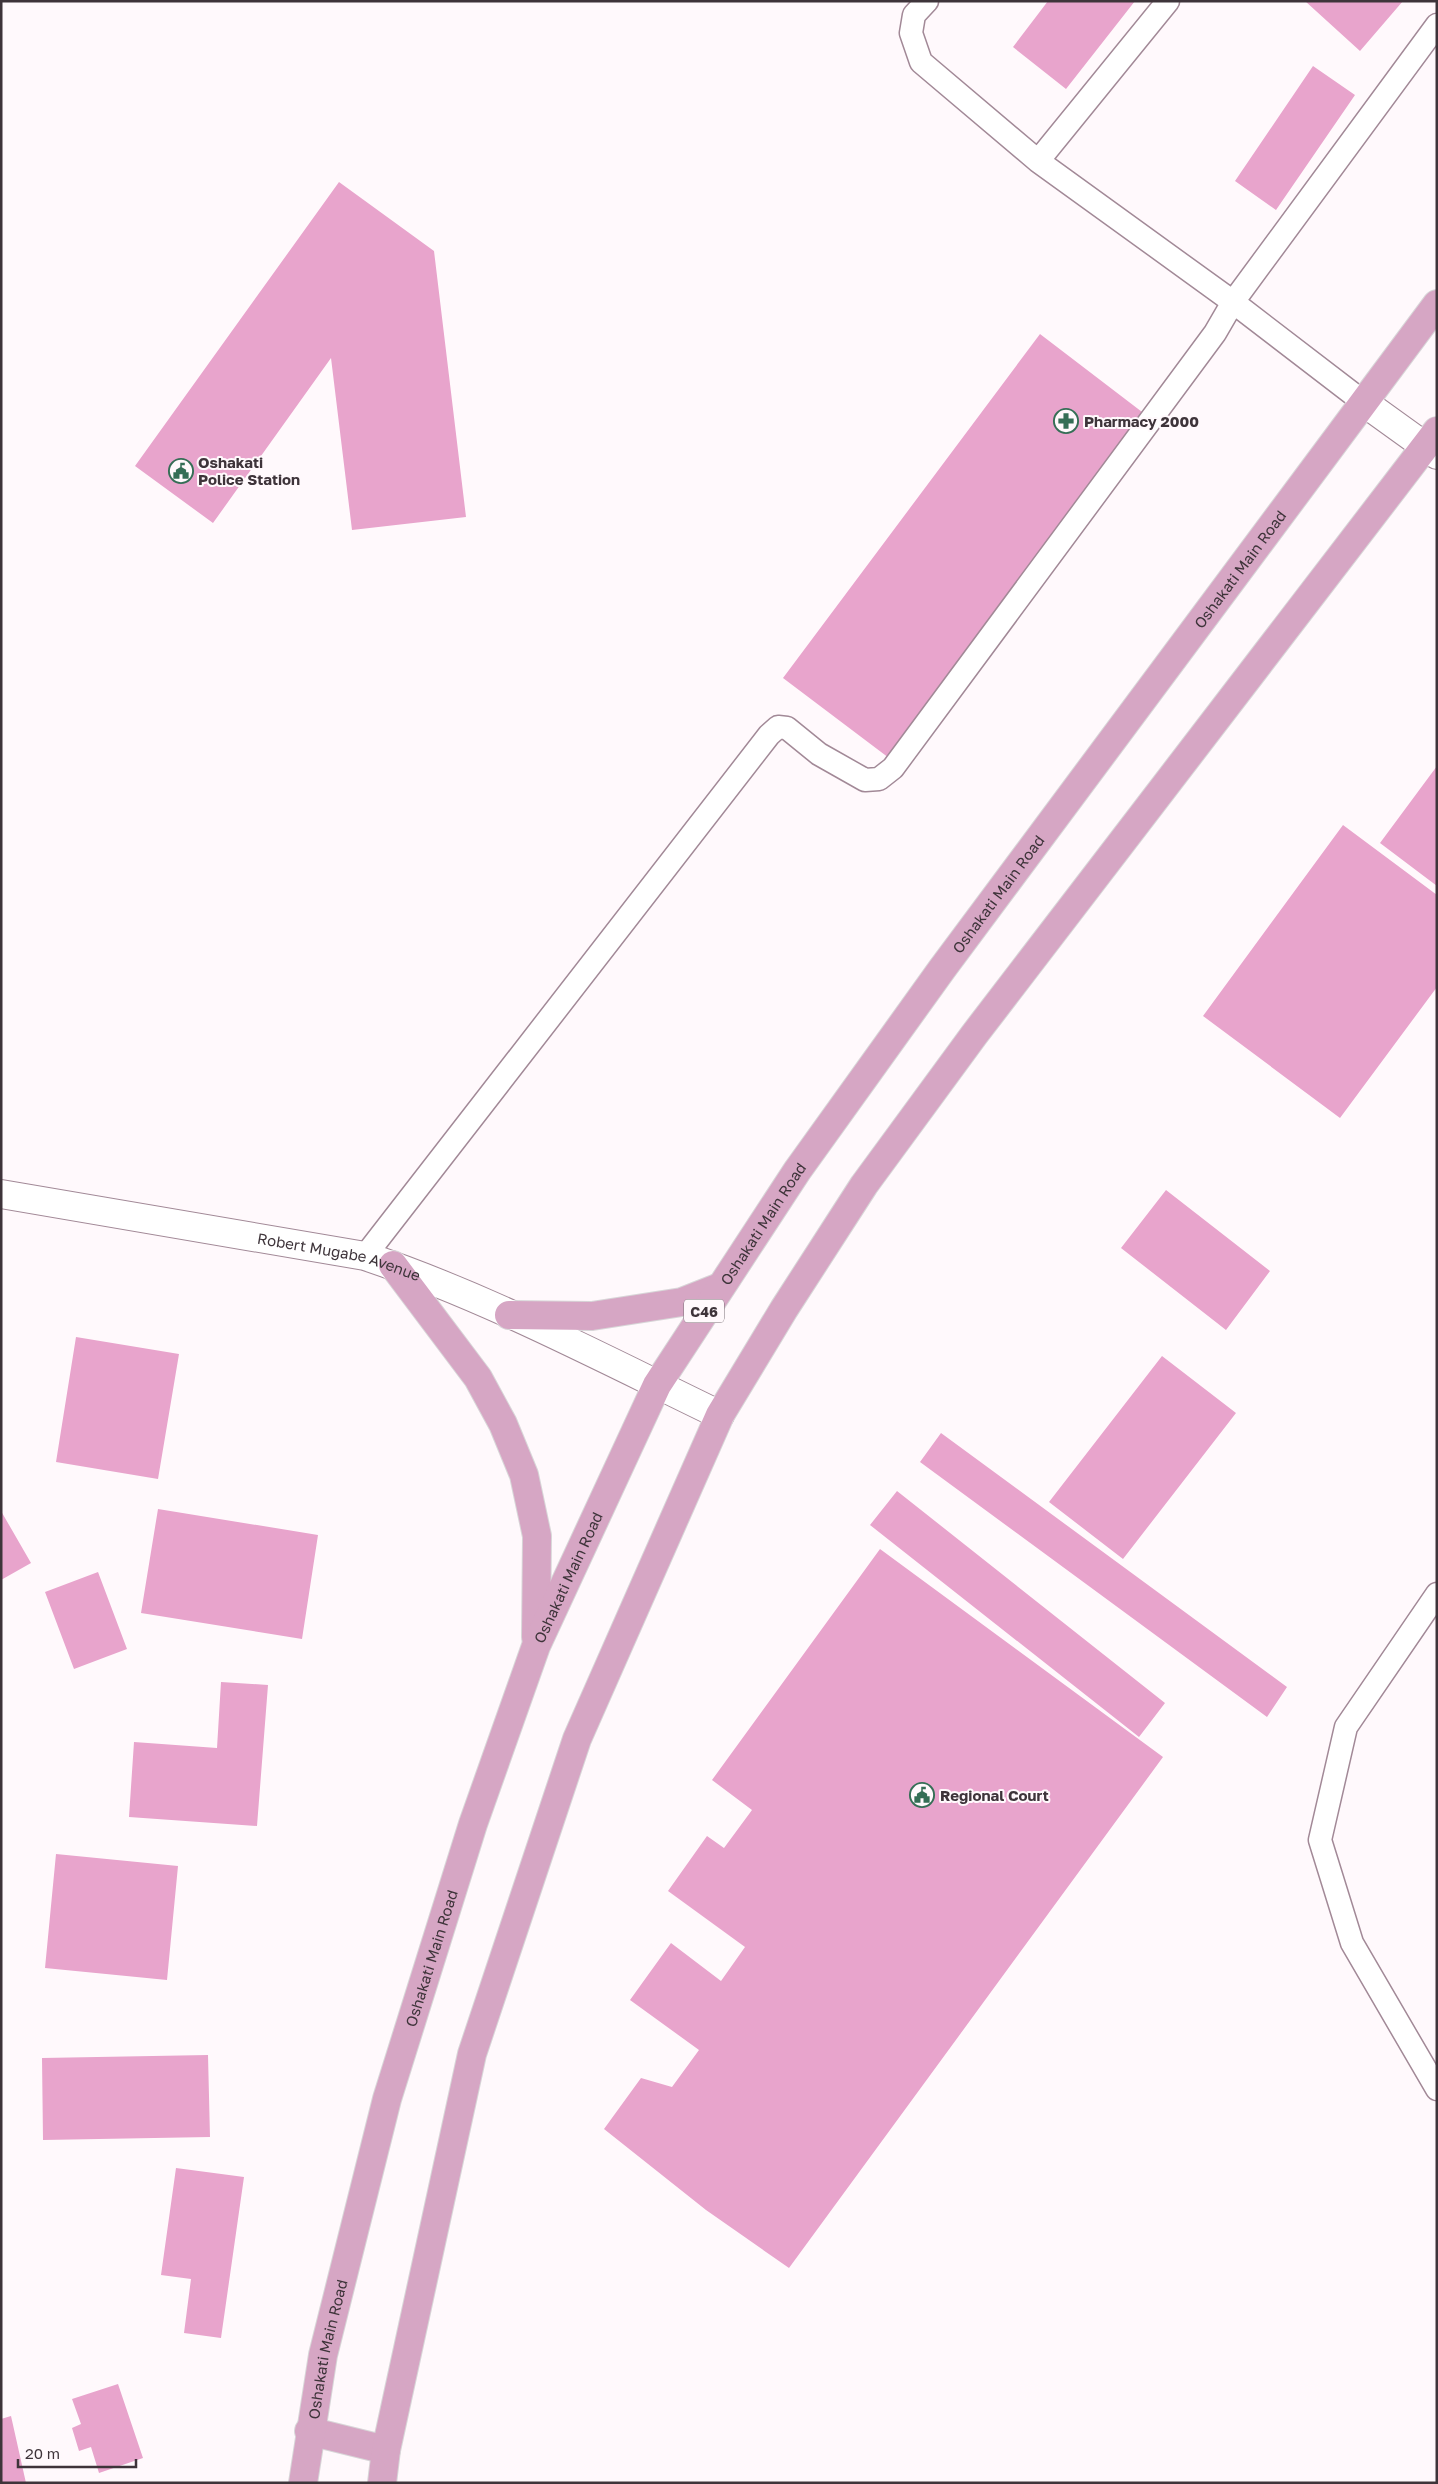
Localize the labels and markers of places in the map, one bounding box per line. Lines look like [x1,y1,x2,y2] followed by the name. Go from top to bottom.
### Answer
[1053,408,1079,434] pharmacy icon: Pharmacy 2000
[1084,412,1199,430] place label: Pharmacy 2000
[198,453,300,488] place label: Oshakati Police Station
[168,458,194,484] public building icon: Oshakati Police Station
[909,1782,935,1808] public building icon: Regional Court
[940,1786,1049,1804] place label: Regional Court

